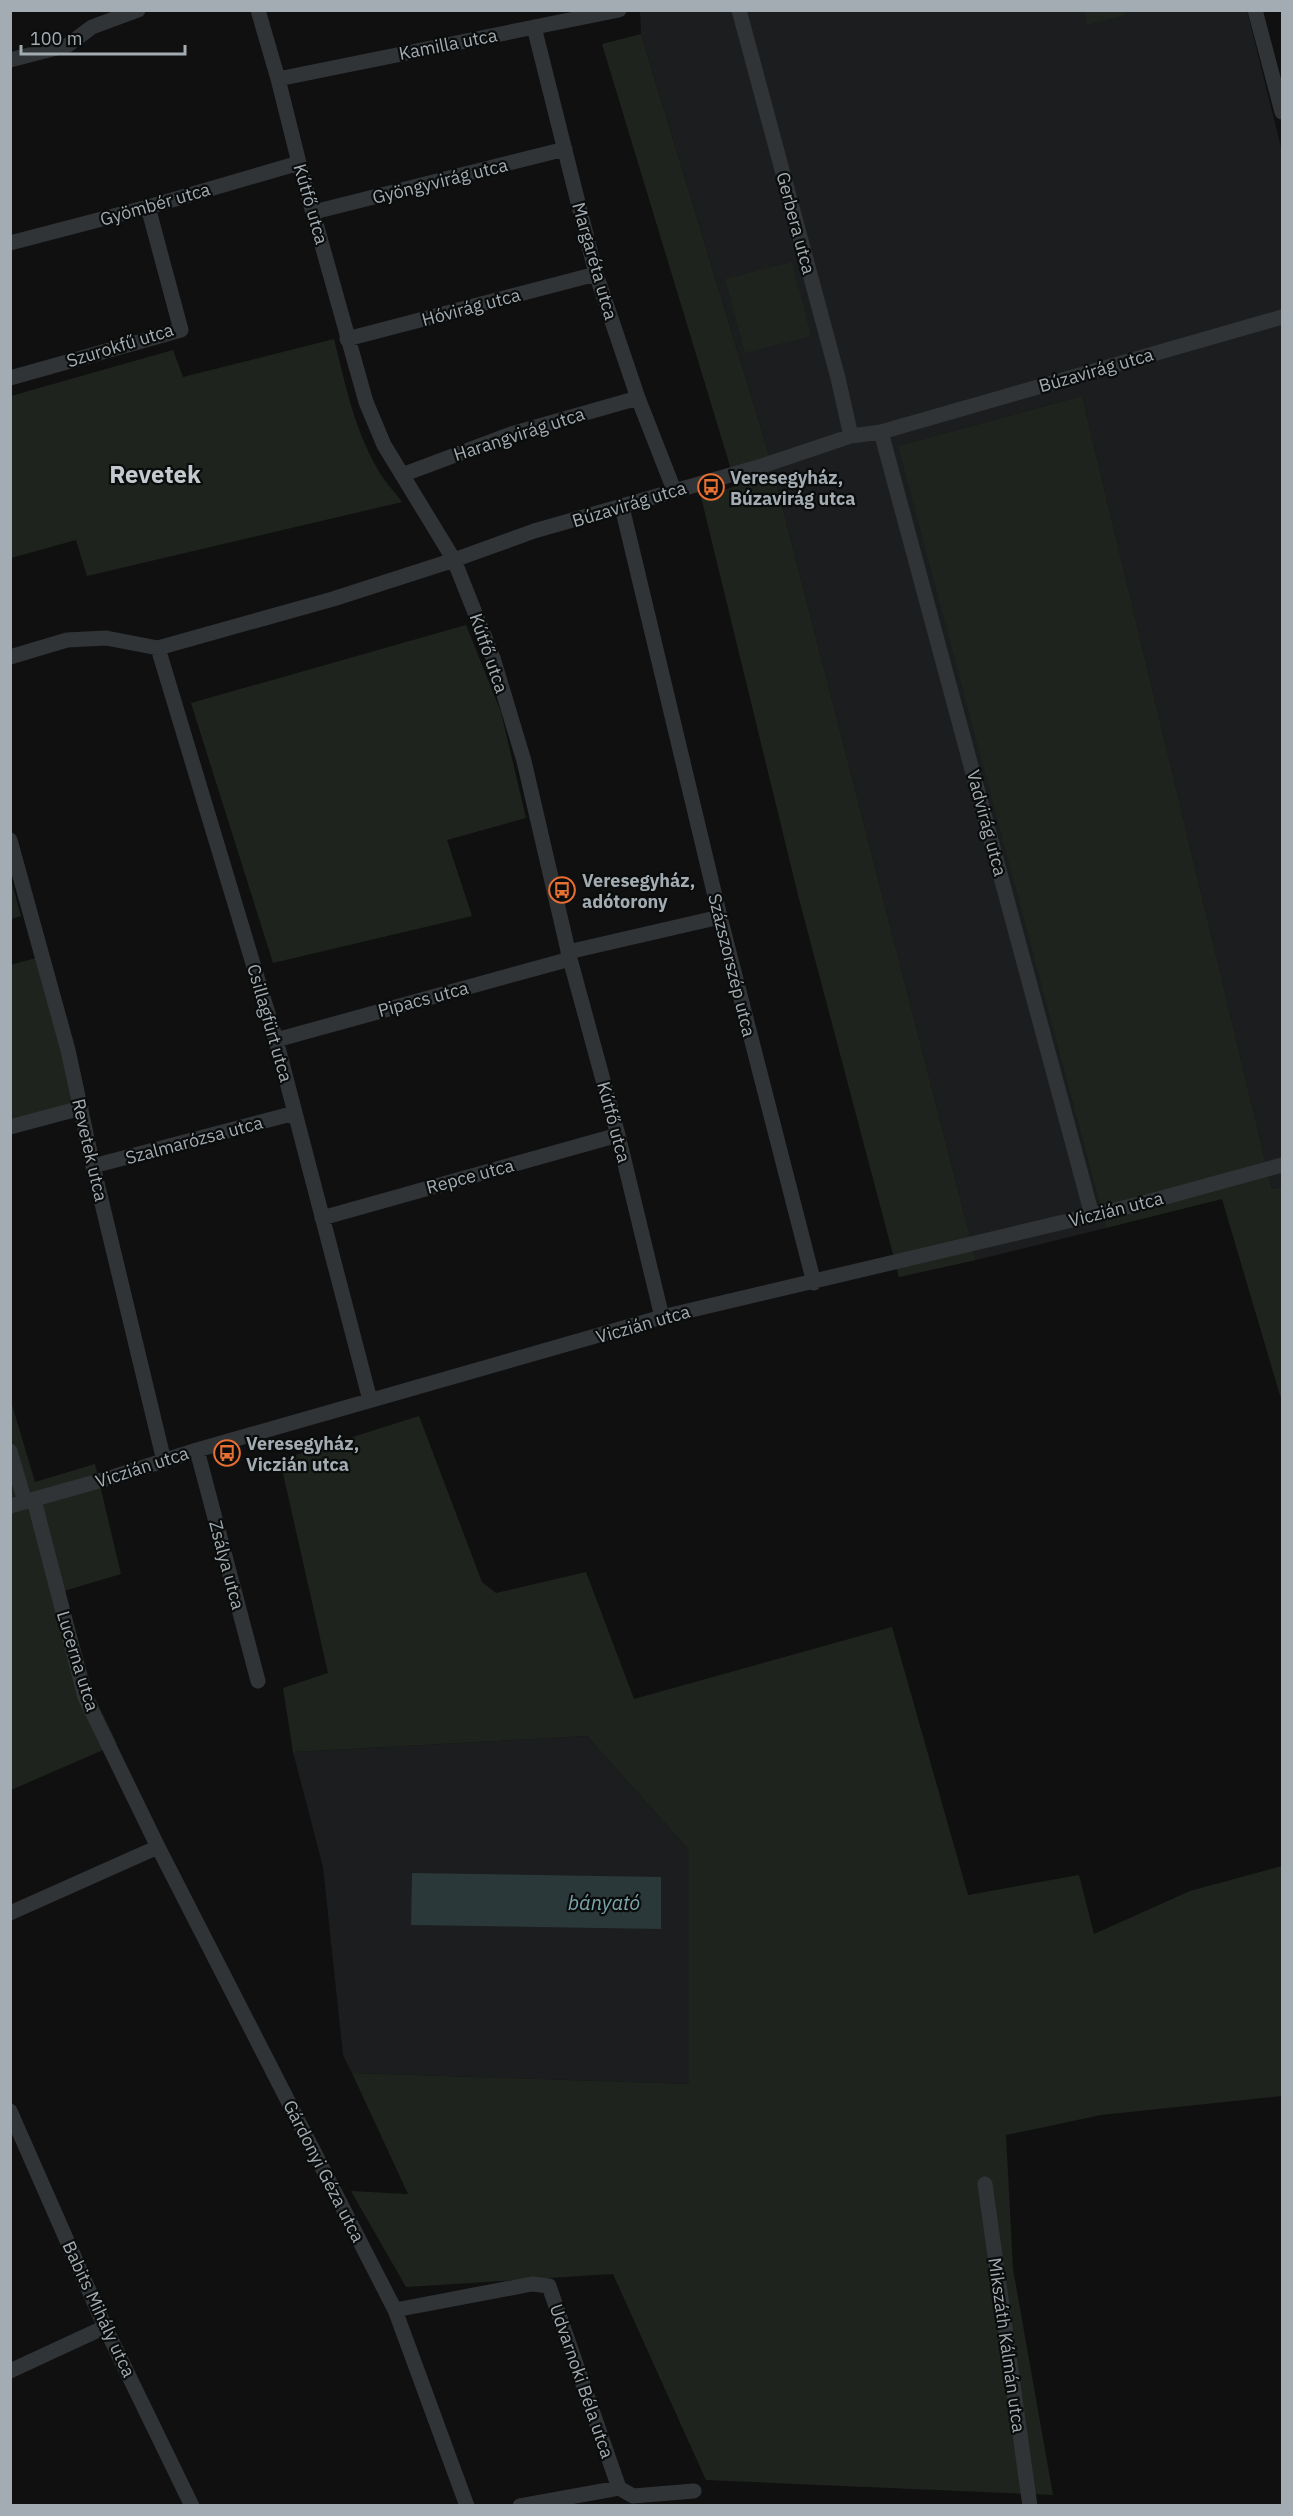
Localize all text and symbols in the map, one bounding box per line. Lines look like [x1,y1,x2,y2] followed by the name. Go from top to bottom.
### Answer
[21,18,184,56] scale bar
[397,23,499,65] street label: Kamilla utca
[30,27,82,50] text: 100 m
[370,153,510,209] street label: Gyöngyvirág utca
[289,161,334,247] street label: Kútfő utca
[771,169,821,277] street label: Gerbera utca
[97,177,213,231] street label: Gyömbér utca
[567,200,623,323] street label: Margaréta utca
[419,283,523,331] street label: Hóvirág utca
[64,318,177,372] street label: Szurokfű utca
[1036,343,1156,397] street label: Búzavirág utca
[450,402,588,466] street label: Harangvirág utca
[109,458,201,490] district label: Revetek
[730,466,856,510] place label: Veresegyház, Búzavirág utca
[696,472,726,502] bus stop icon: Veresegyház, Búzavirág utca
[569,476,689,532] street label: Búzavirág utca
[465,610,513,696] street label: Kútfő utca
[962,767,1012,879] street label: Vadvirág utca
[582,869,695,913] place label: Veresegyház, adótorony
[547,875,577,905] bus stop icon: Veresegyház, adótorony
[703,891,761,1039] street label: Százszorszép utca
[242,961,298,1085] street label: Csillagfürt utca
[375,976,471,1022] street label: Pipacs utca
[592,1079,636,1165] street label: Kútfő utca
[67,1096,113,1204] street label: Revetek utca
[123,1111,266,1169] street label: Szalmarózsa utca
[424,1153,517,1199] street label: Repce utca
[1066,1186,1166,1232] street label: Viczián utca
[593,1300,693,1348] street label: Viczián utca
[246,1432,359,1476] place label: Veresegyház, Viczián utca
[212,1438,242,1468] bus stop icon: Veresegyház, Viczián utca
[93,1441,192,1493] street label: Viczián utca
[204,1518,250,1612] street label: Zsálya utca
[52,1608,104,1714] street label: Lucerna utca
[568,1889,640,1916] water label: bányató
[278,2096,370,2246] street label: Gárdonyi Géza utca
[57,2237,141,2381] street label: Babits Mihály utca
[983,2256,1031,2434] street label: Mikszáth Kálmán utca
[545,2301,619,2462] street label: Udvarnoki Béla utca

